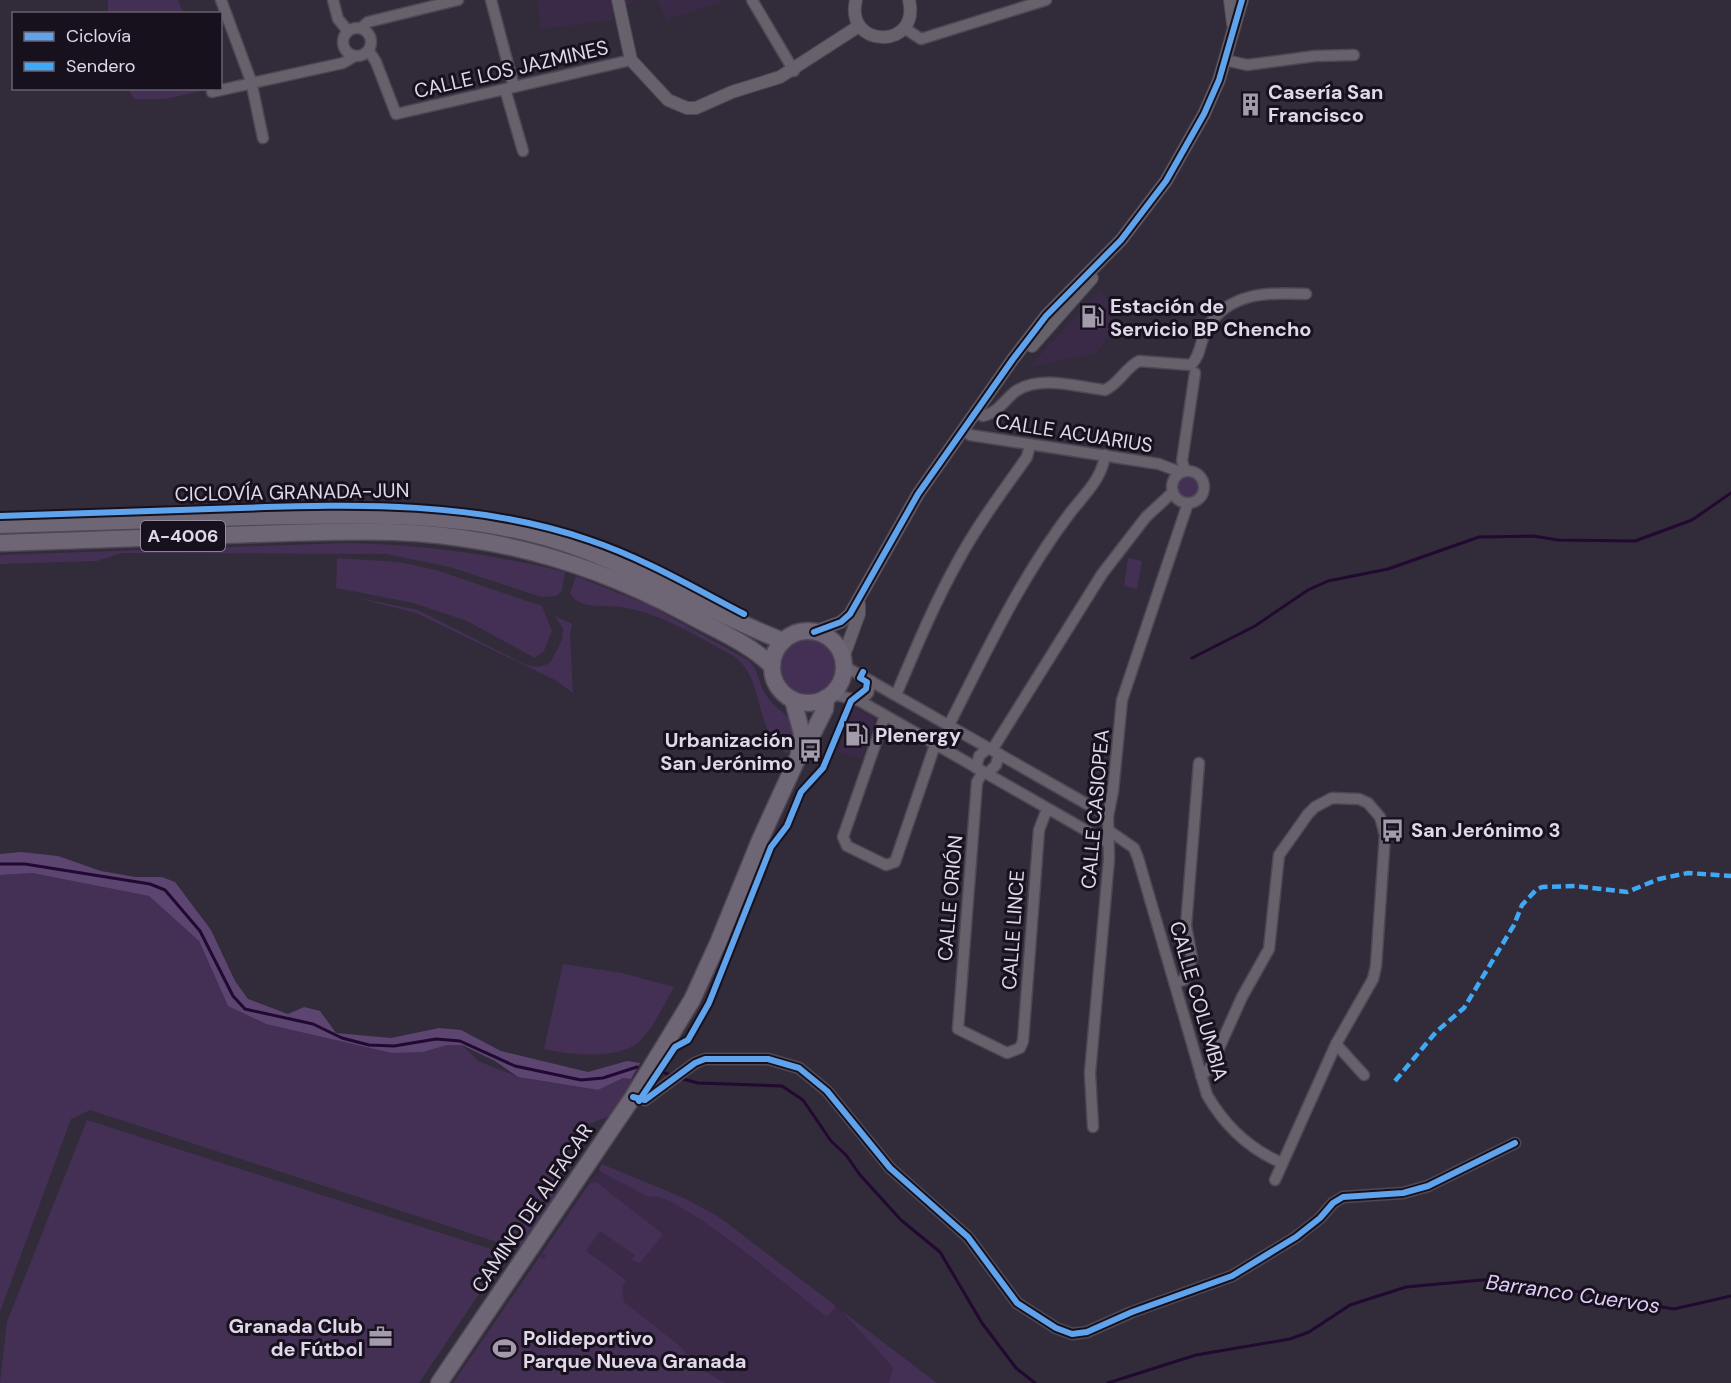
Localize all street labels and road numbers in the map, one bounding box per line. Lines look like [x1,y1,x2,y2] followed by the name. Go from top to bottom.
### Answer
[411,34,611,104] street label: CALLE LOS JAZMINES
[994,408,1154,458] street label: CALLE ACUARIUS
[174,477,410,507] street label: CICLOVÍA GRANADA-JUN
[141,521,225,551] road number: A-4006
[1075,728,1115,890] street label: CALLE CASIOPEA
[932,834,968,962] street label: CALLE ORIÓN
[996,869,1030,991] street label: CALLE LINCE
[1164,918,1234,1084] street label: CALLE COLUMBIA
[466,1118,598,1298] street label: CAMINO DE ALFACAR

